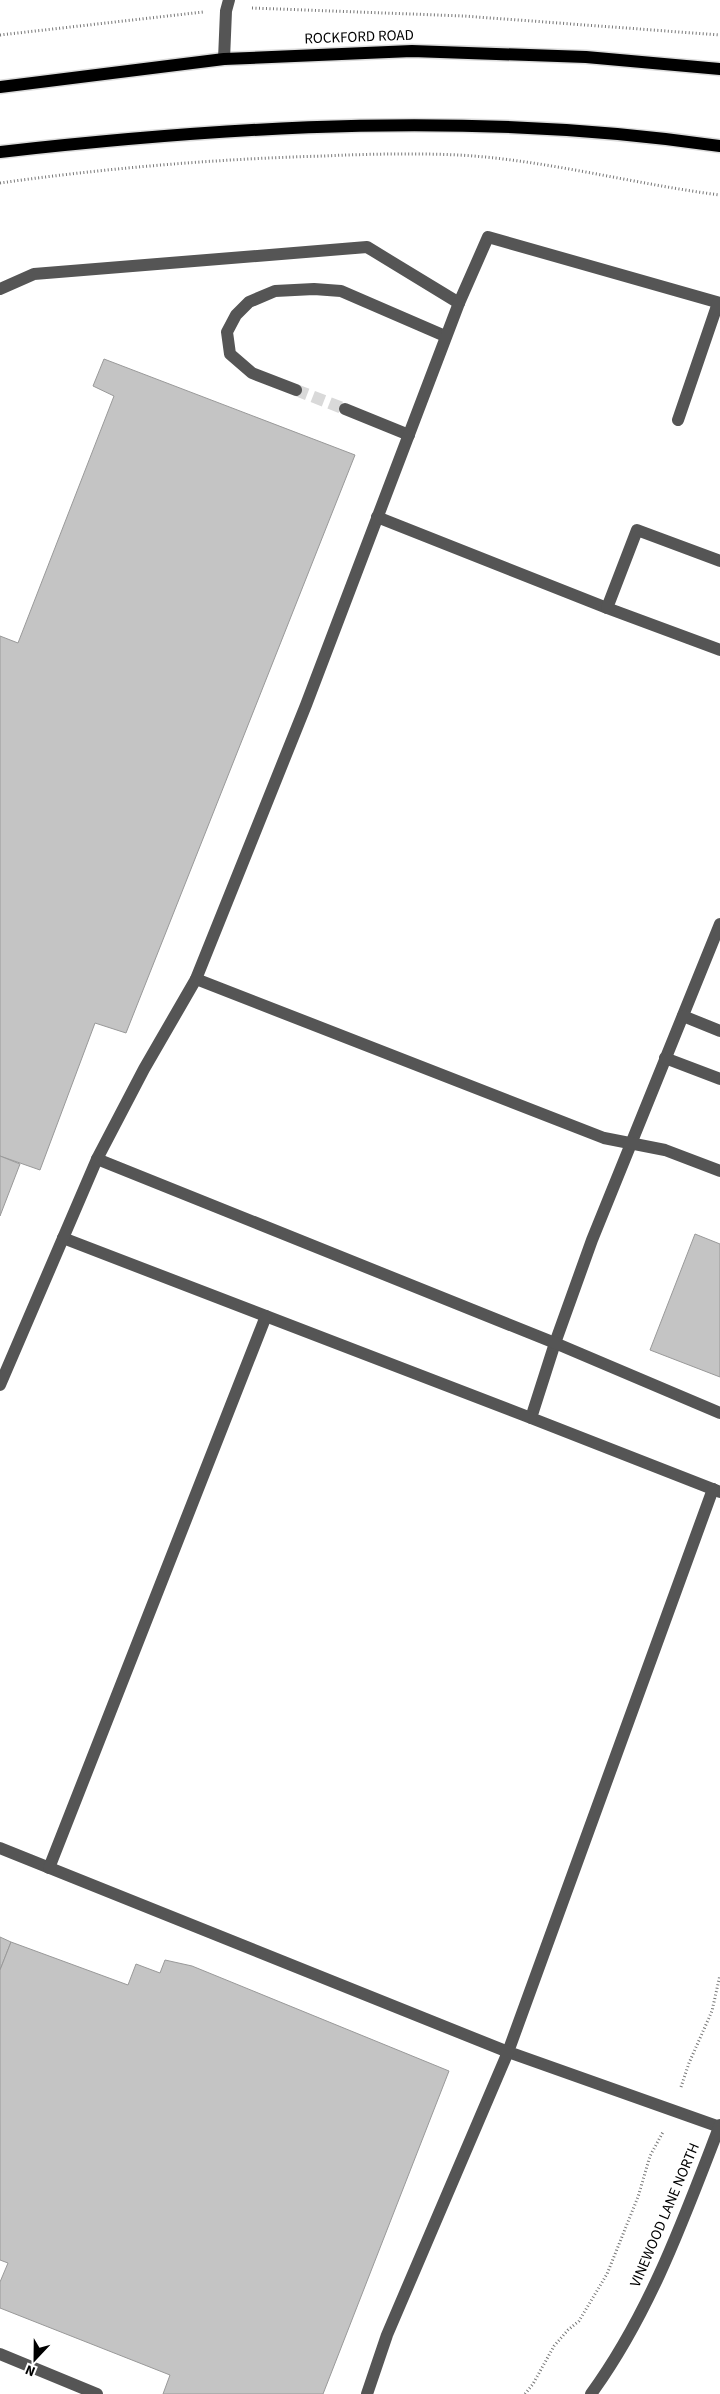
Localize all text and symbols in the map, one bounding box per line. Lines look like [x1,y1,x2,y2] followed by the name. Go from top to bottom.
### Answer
[304,25,414,49] street label: ROCKFORD ROAD
[625,2140,705,2290] street label: VINEWOOD LANE NORTH
[10,2334,60,2384] north arrow
[22,2359,39,2381] text: N

